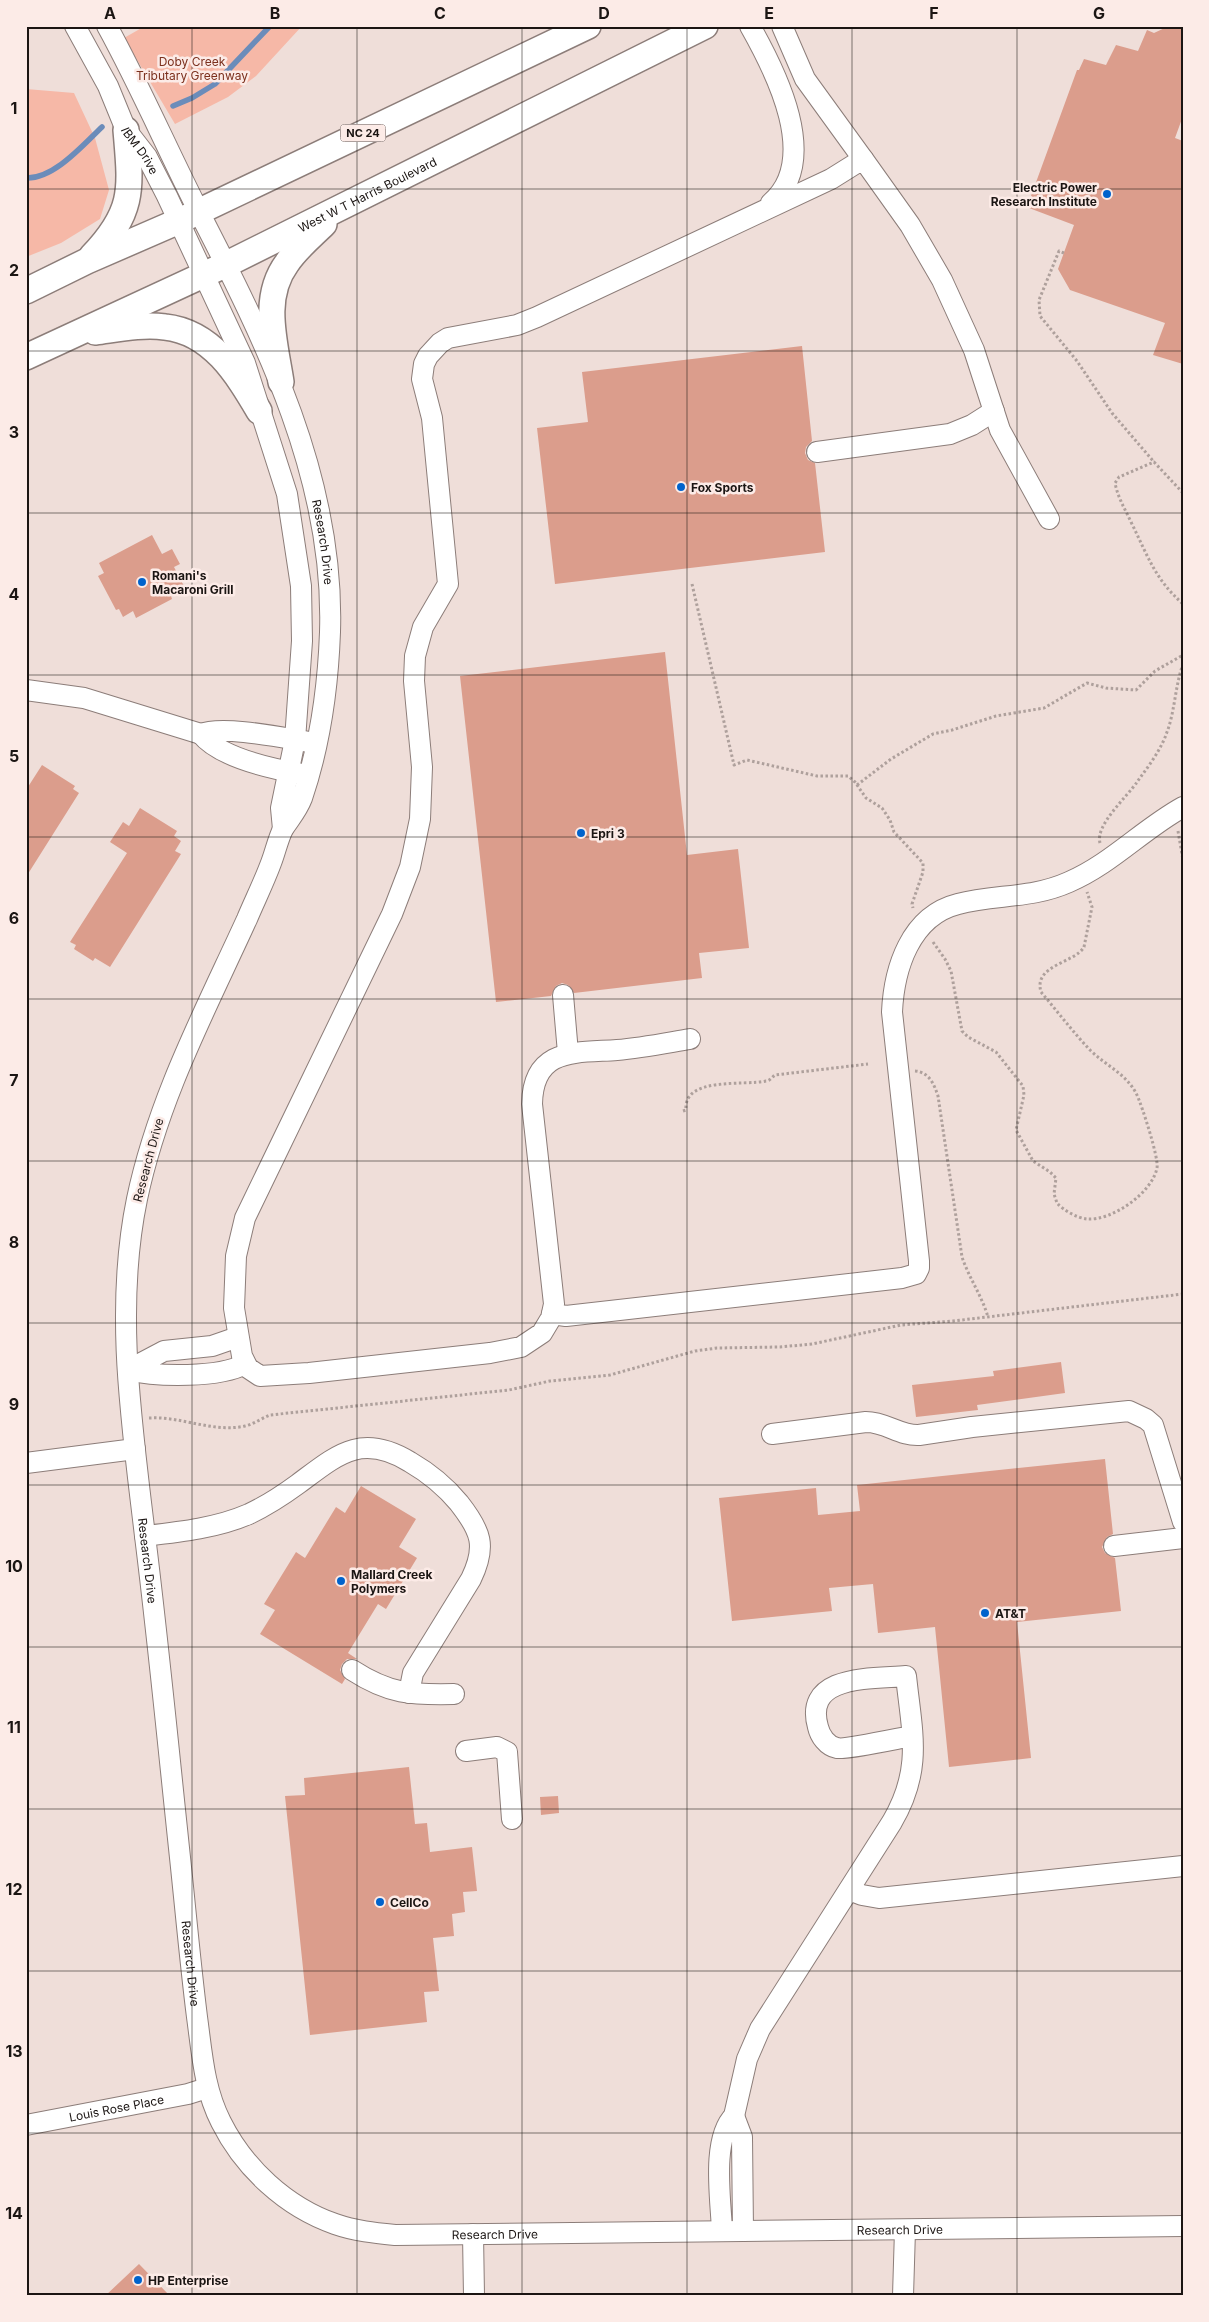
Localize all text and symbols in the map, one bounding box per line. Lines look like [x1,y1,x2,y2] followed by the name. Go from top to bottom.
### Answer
[104,3,116,23] text: A
[270,3,280,23] text: B
[434,3,446,23] text: C
[598,3,610,23] text: D
[764,3,774,23] text: E
[929,3,939,23] text: F
[1093,3,1105,23] text: G
[136,54,248,83] park label: Doby Creek Tributary Greenway
[11,98,17,118] text: 1
[118,125,162,177] street label: IBM Drive
[340,125,386,142] road number: NC 24
[295,153,439,235] street label: West W T Harris Boulevard
[991,180,1097,209] place label: Electric Power Research Institute
[1101,188,1113,200] marker: Electric Power Research Institute
[9,260,19,280] text: 2
[9,422,19,442] text: 3
[691,480,754,495] place label: Fox Sports
[675,481,687,493] marker: Fox Sports
[309,498,337,585] street label: Research Drive
[152,568,234,597] place label: Romani's Macaroni Grill
[136,576,148,588] marker: Romani's Macaroni Grill
[9,584,20,604] text: 4
[9,746,19,766] text: 5
[591,826,625,841] place label: Epri 3
[575,827,587,839] marker: Epri 3
[9,908,19,928] text: 6
[9,1070,19,1090] text: 7
[130,1116,166,1204] street label: Research Drive
[9,1232,19,1252] text: 8
[9,1394,19,1414] text: 9
[135,1517,161,1604] street label: Research Drive
[5,1556,23,1576] text: 10
[351,1567,432,1596] place label: Mallard Creek Polymers
[335,1575,347,1587] marker: Mallard Creek Polymers
[995,1606,1026,1621] place label: AT&T
[979,1607,991,1619] marker: AT&T
[7,1717,21,1737] text: 11
[6,1879,22,1899] text: 12
[390,1895,429,1910] place label: CellCo
[374,1896,386,1908] marker: CellCo
[179,1920,203,2007] street label: Research Drive
[5,2041,23,2061] text: 13
[68,2091,165,2124] street label: Louis Rose Place
[5,2203,23,2223] text: 14
[857,2221,943,2237] street label: Research Drive
[452,2226,538,2242] street label: Research Drive
[148,2273,228,2288] place label: HP Enterprise
[132,2274,144,2286] marker: HP Enterprise

